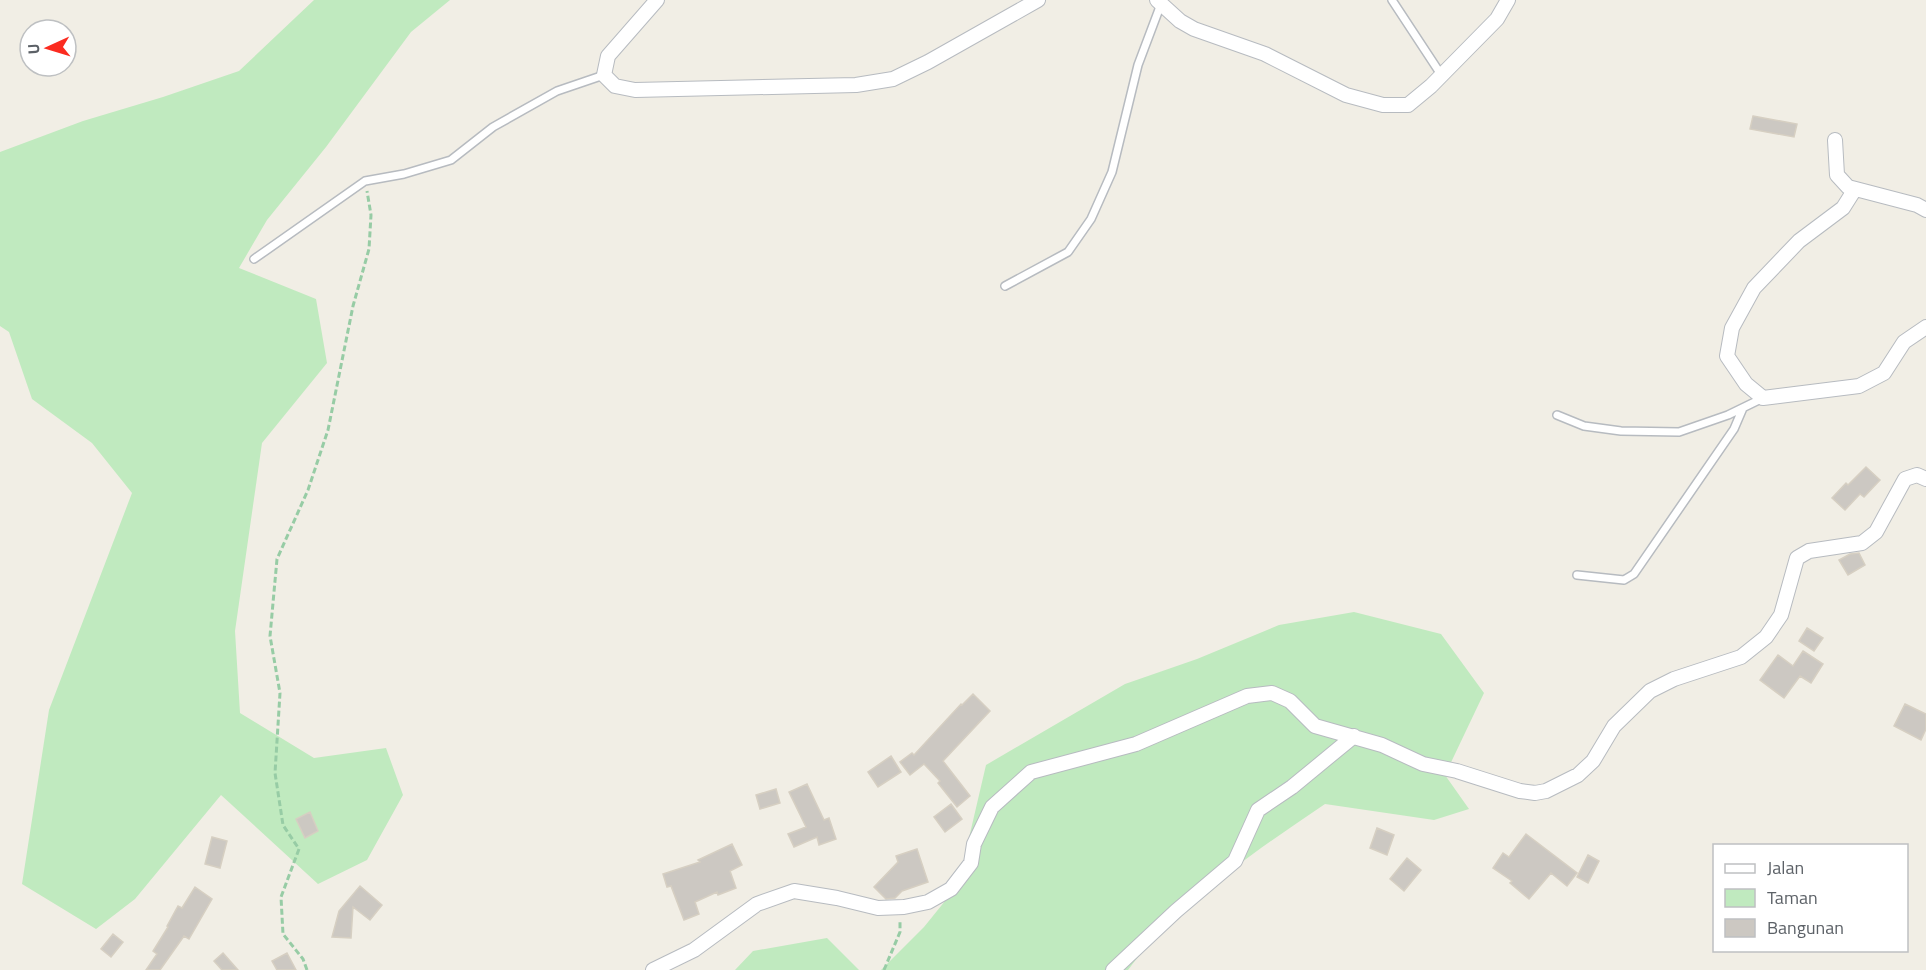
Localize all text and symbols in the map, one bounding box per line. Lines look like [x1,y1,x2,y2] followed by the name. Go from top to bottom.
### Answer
[18,18,78,78] north arrow
[21,43,45,55] text: U
[1713,844,1908,952] legend
[1767,854,1804,881] text: Jalan
[1767,884,1818,911] text: Taman
[1767,914,1844,941] text: Bangunan

